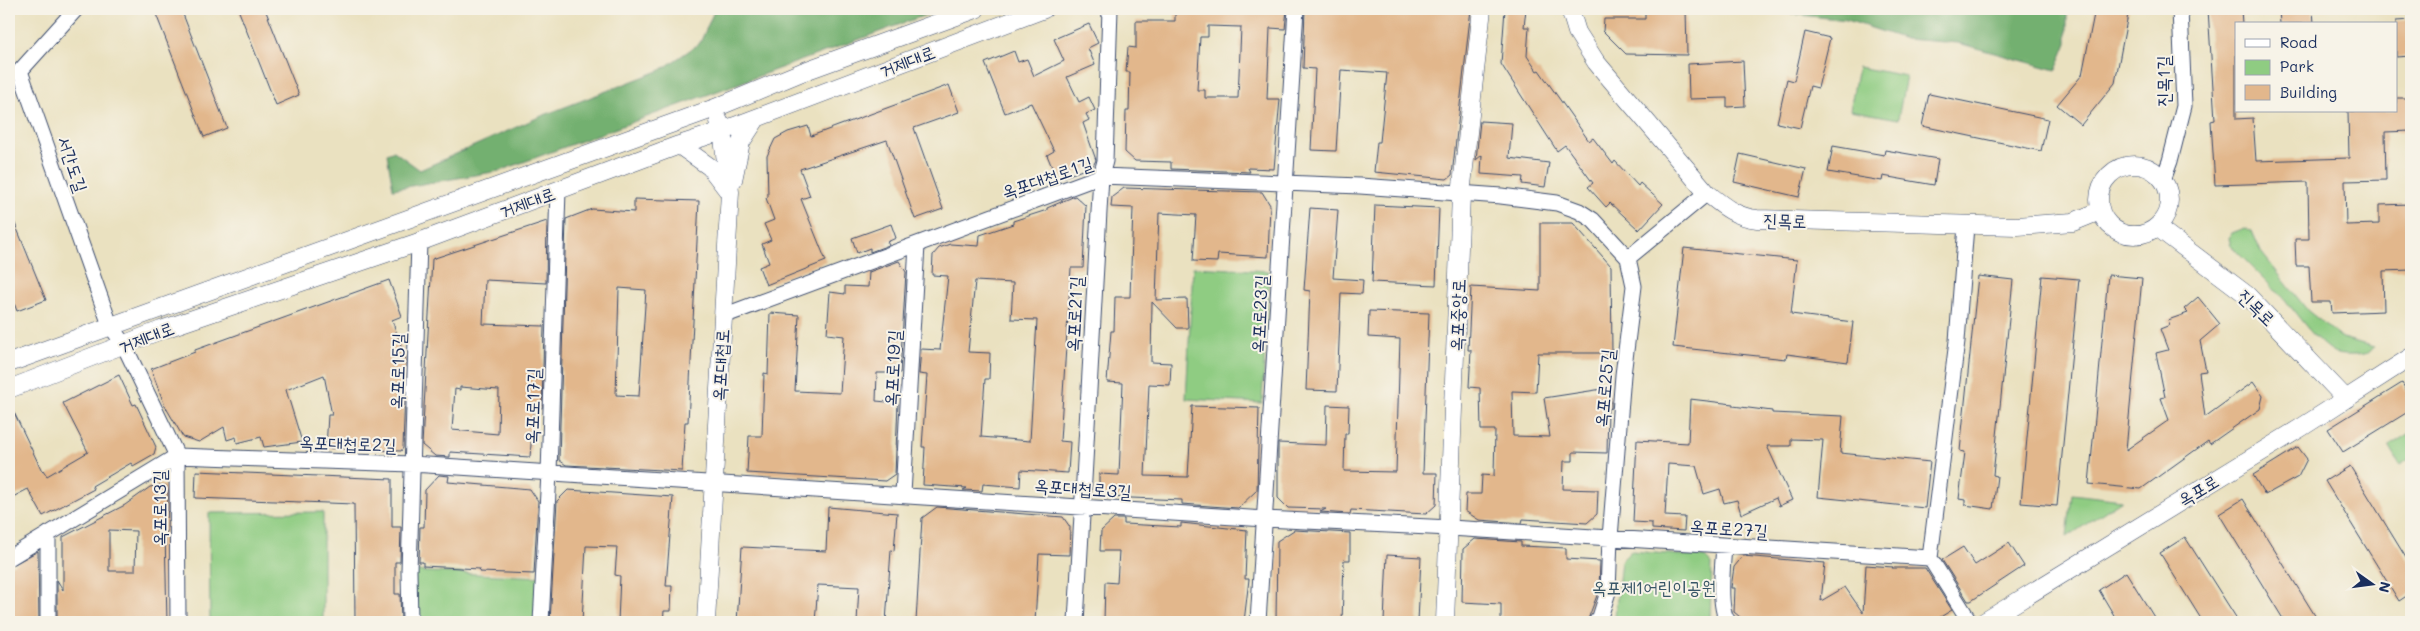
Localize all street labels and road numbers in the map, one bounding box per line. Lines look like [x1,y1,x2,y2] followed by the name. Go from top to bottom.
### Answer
[876,39,938,83] street label: 거제대로
[2151,55,2175,107] street label: 진목1길
[52,133,94,196] street label: 서간도길
[998,150,1096,204] street label: 옥포대첩로1길
[496,181,558,223] street label: 거제대로
[1763,207,1807,233] street label: 진목로
[1245,274,1273,354] street label: 옥포로23길
[1060,275,1088,353] street label: 옥포로21길
[1444,278,1470,352] street label: 옥포중앙로
[2233,283,2281,331] street label: 진목로
[115,315,177,359] street label: 거제대로
[706,328,734,402] street label: 옥포대첩로
[878,329,906,407] street label: 옥포로19길
[384,332,410,410] street label: 옥포로15길
[1589,347,1619,428] street label: 옥포로25길
[519,367,545,444] street label: 옥포로17길
[299,429,397,457] street label: 옥포대첩로2길
[147,469,171,546] street label: 옥포로13길
[2173,469,2223,511] street label: 옥포로
[1034,473,1133,503] street label: 옥포대첩로3길
[1689,513,1769,543] street label: 옥포로27길

